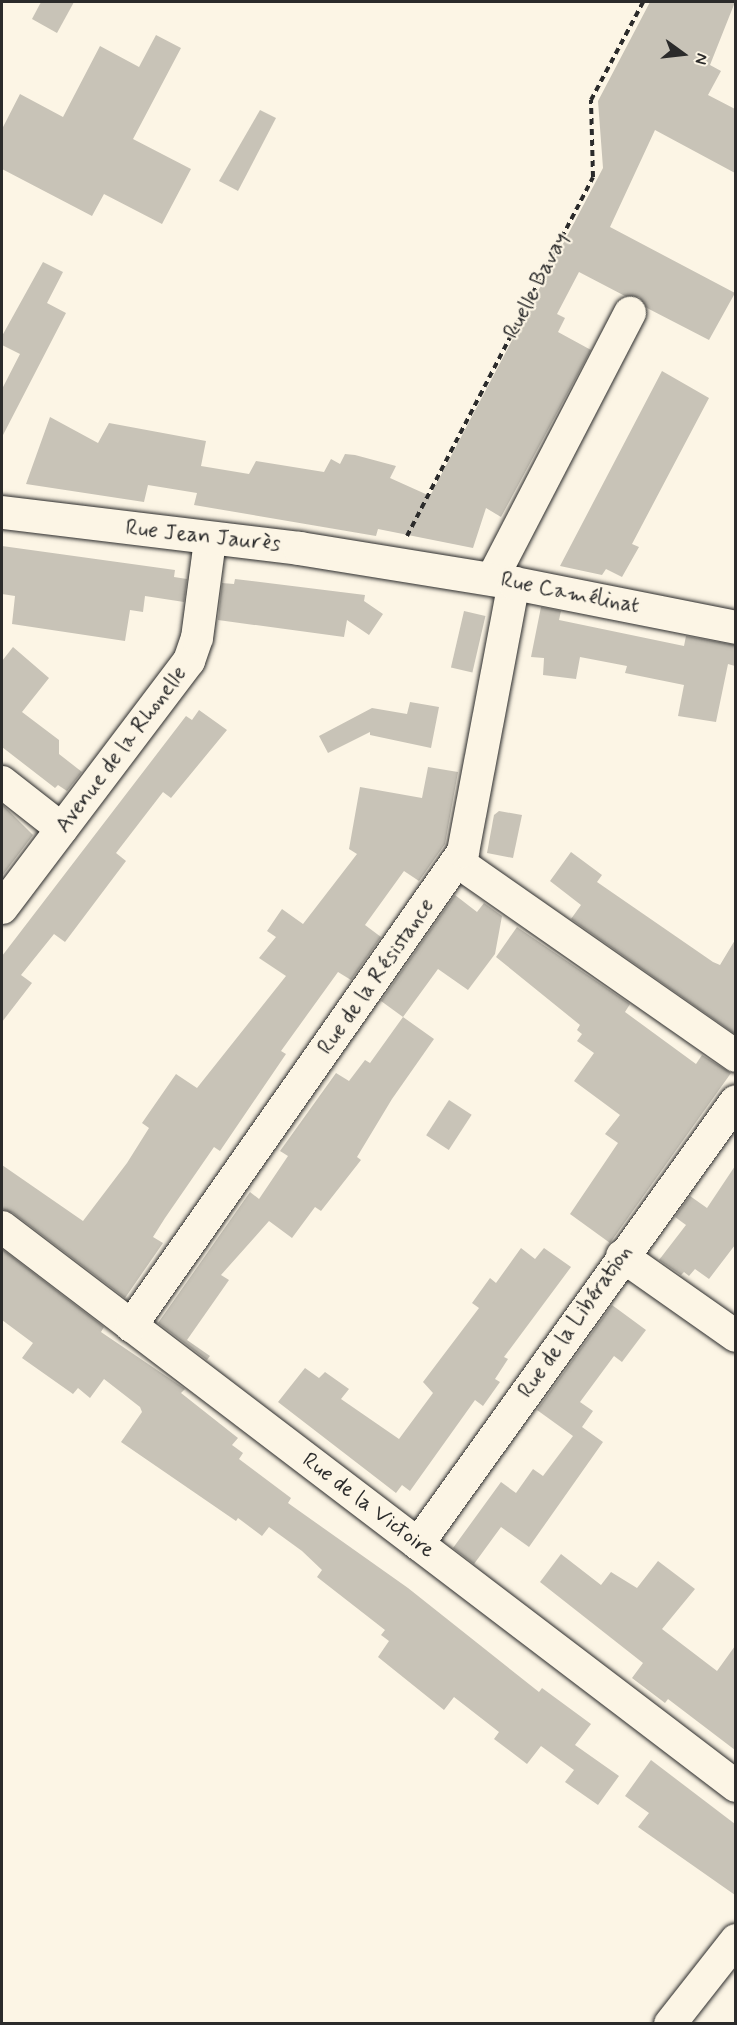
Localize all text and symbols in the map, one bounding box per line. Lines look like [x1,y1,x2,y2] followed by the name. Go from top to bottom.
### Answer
[653,24,713,84] north arrow
[689,51,712,67] text: N
[499,229,575,343] street label: Ruelle Bavay
[126,516,280,558] street label: Rue Jean Jaurès
[499,568,641,620] street label: Rue Camélinat
[52,663,192,837] street label: Avenue de la Rhonelle
[314,894,440,1060] street label: Rue de la Résistance
[512,1239,640,1405] street label: Rue de la Libération
[297,1448,439,1564] street label: Rue de la Victoire

